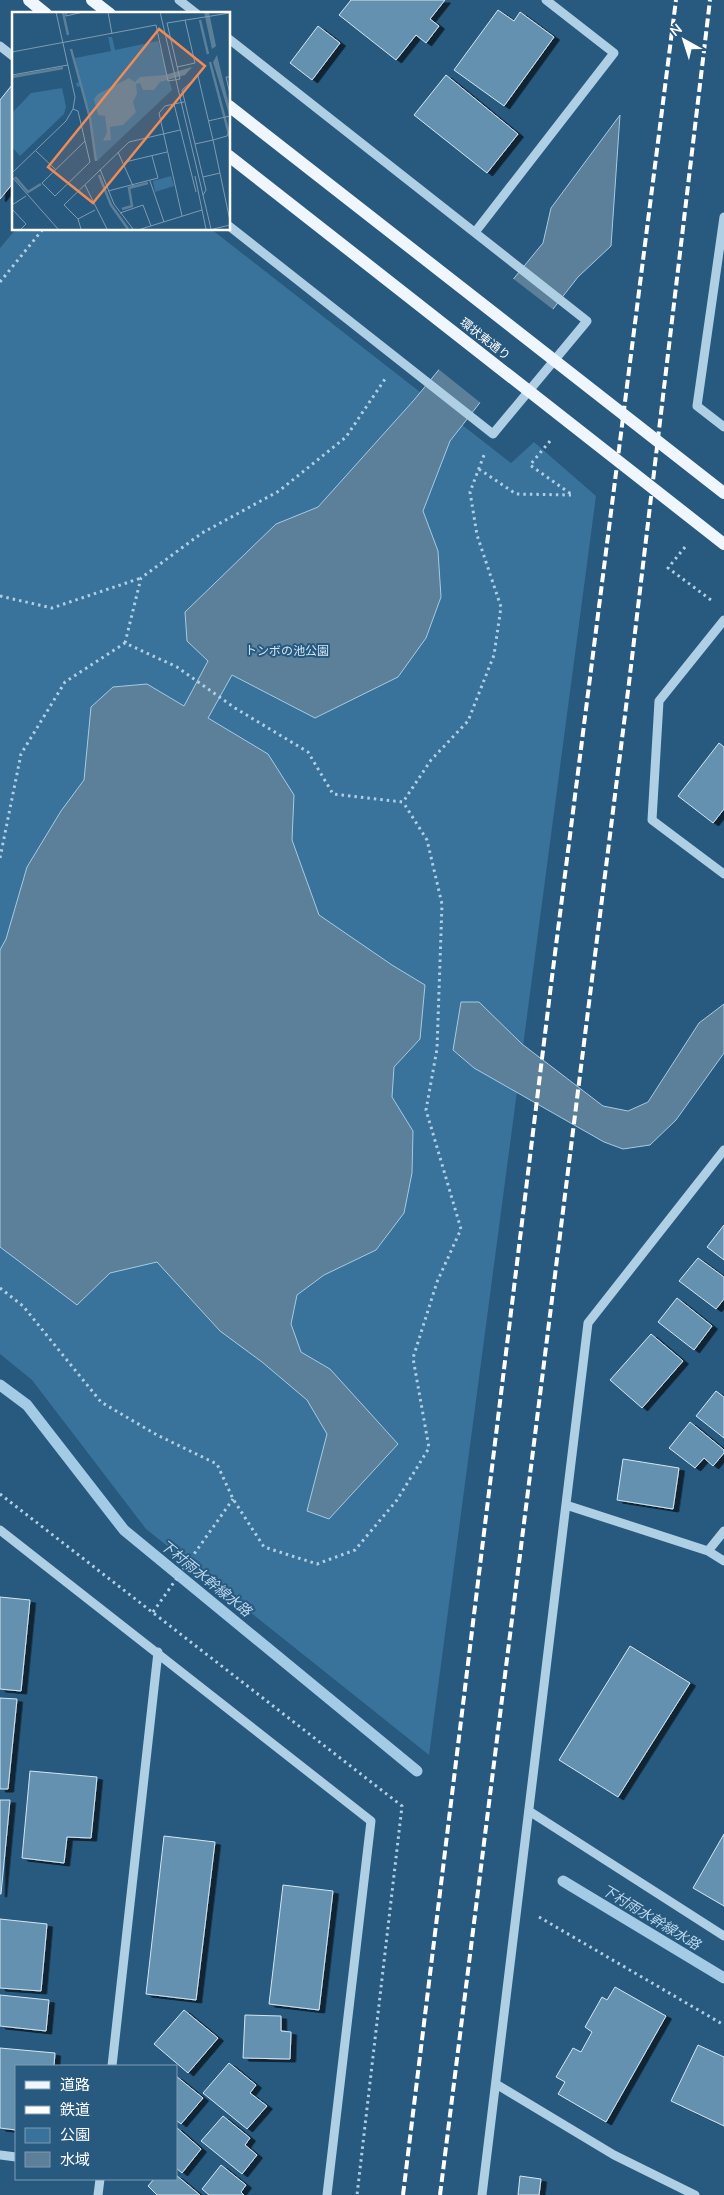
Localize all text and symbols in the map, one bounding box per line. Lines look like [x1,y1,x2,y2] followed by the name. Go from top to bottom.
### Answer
[12,12,230,230] inset map
[659,15,709,65] north arrow
[666,20,686,41] text: N
[456,314,514,364] street label: 環状東通り
[245,643,329,659] park label: トンボの池公園
[156,1536,256,1622] water label: 下村雨水幹線水路
[598,1880,704,1955] water label: 下村雨水幹線水路
[15,2065,178,2180] legend
[60,2075,90,2095] text: 道路
[60,2100,90,2120] text: 鉄道
[60,2125,90,2145] text: 公園
[60,2150,90,2170] text: 水域

